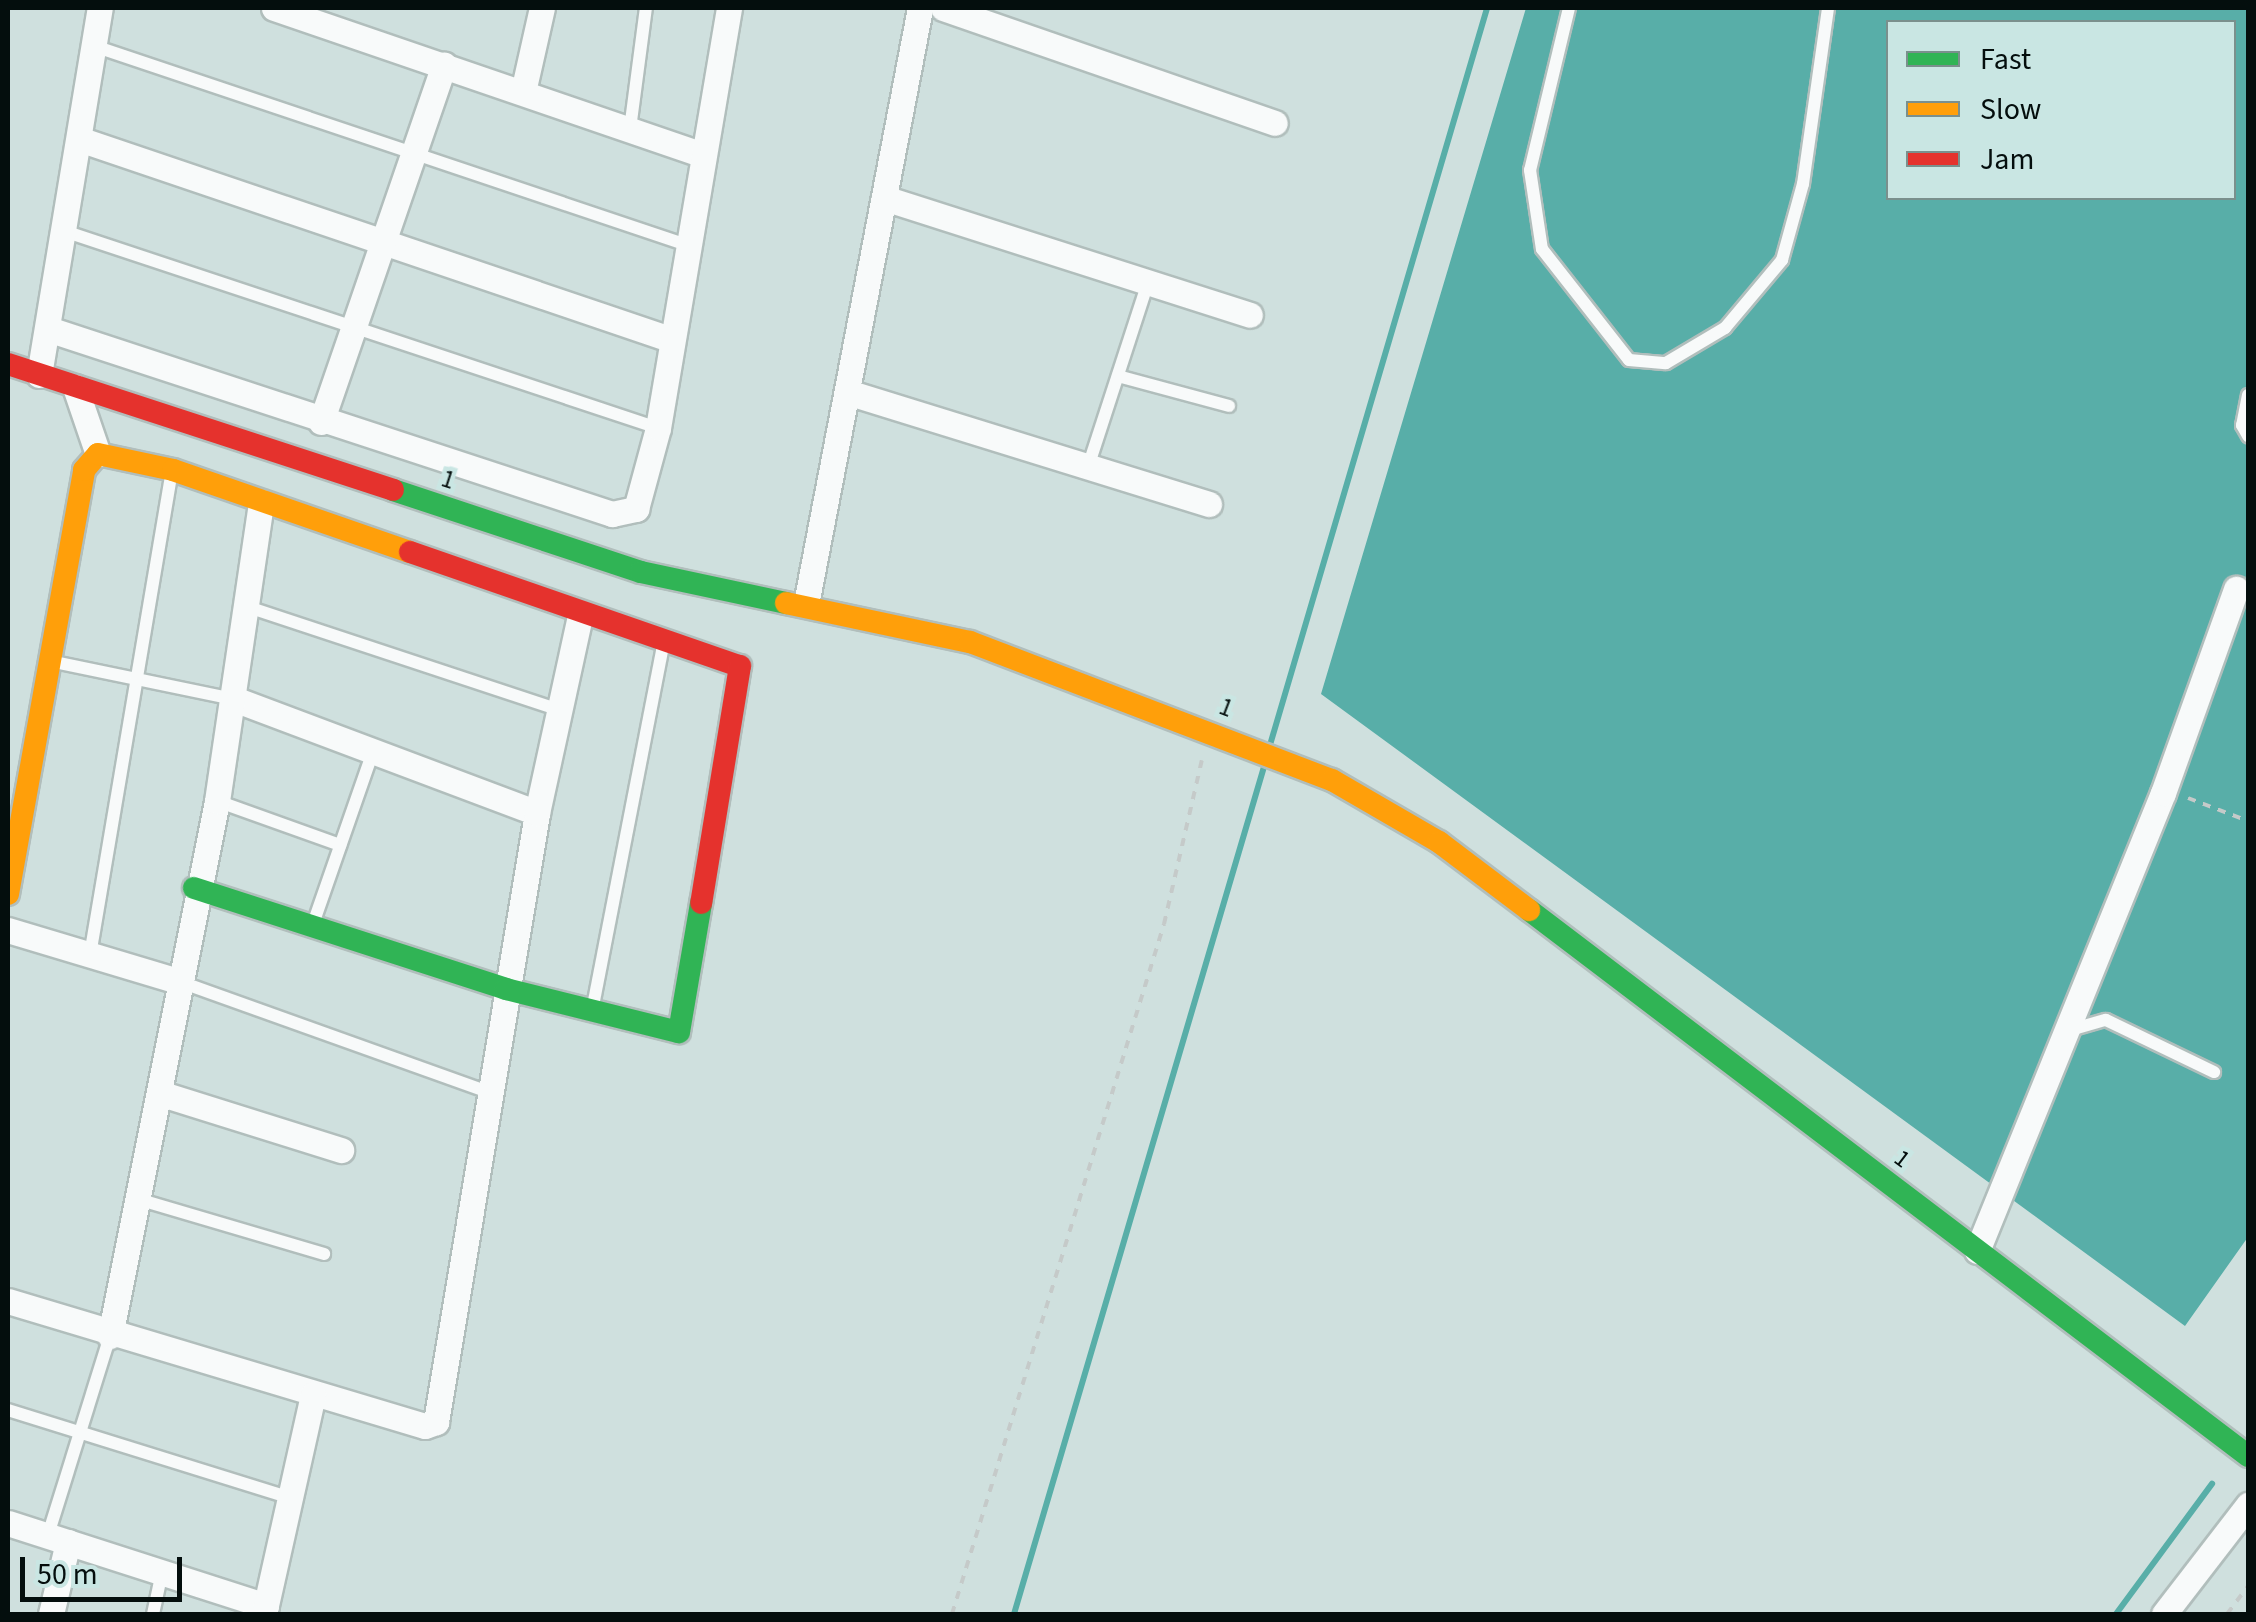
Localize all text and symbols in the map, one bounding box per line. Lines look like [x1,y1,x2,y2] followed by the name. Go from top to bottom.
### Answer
[1886,20,2236,200] legend
[1980,38,2031,81] text: Fast
[1980,88,2041,131] text: Slow
[1980,138,2034,181] text: Jam
[437,464,459,496] street label: 1
[1215,692,1237,724] street label: 1
[1888,1143,1916,1175] street label: 1
[25,1537,188,1599] scale bar
[37,1553,98,1596] text: 50 m

